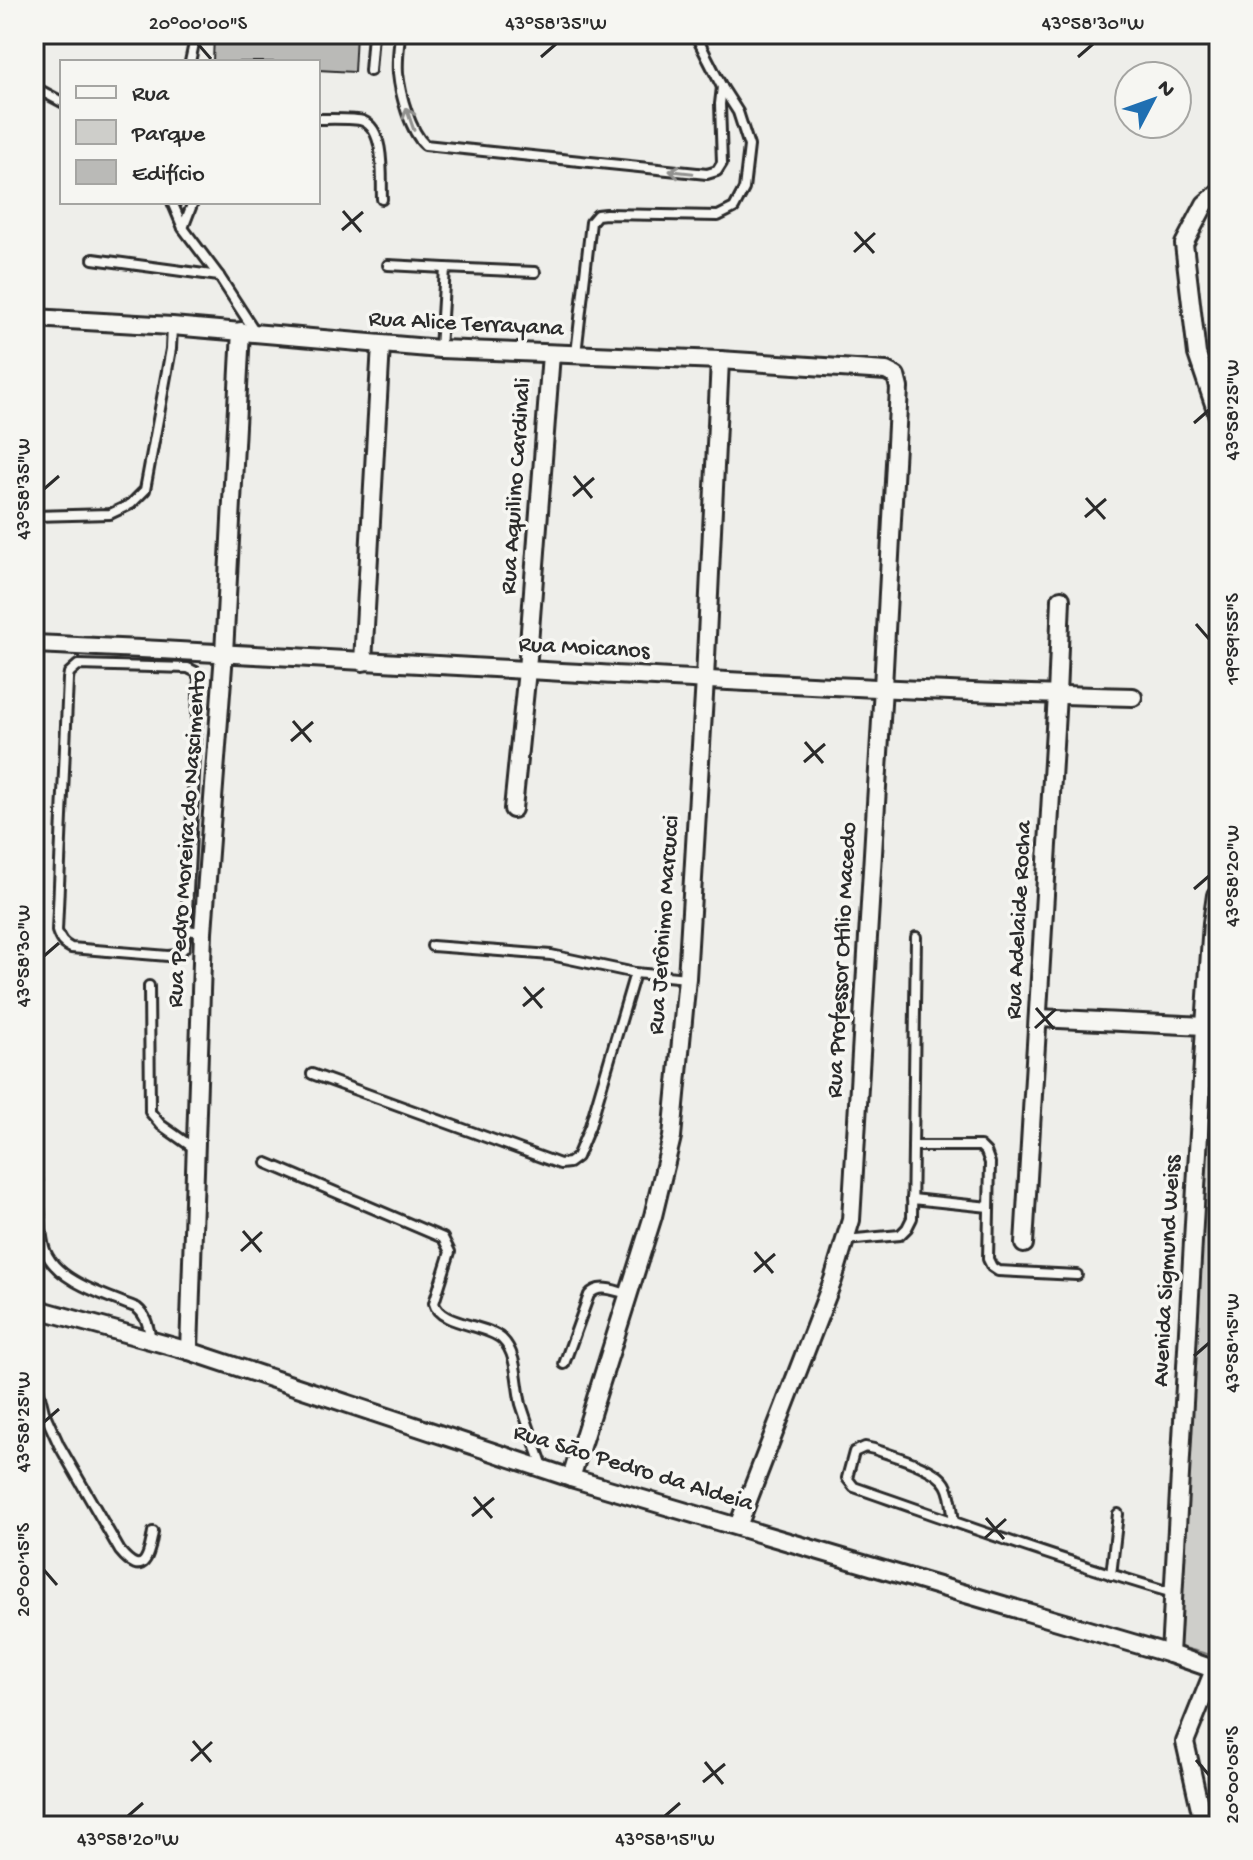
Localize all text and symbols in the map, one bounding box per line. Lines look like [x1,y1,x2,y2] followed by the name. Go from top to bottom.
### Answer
[149,14,248,37] text: 20°00'00"S
[505,14,607,37] text: 43°58'35"W
[1042,14,1144,37] text: 43°58'30"W
[60,60,320,204] legend
[1113,60,1193,140] north arrow
[1151,76,1180,103] text: N
[132,81,170,110] text: Rua
[402,107,416,132] one-way arrow
[131,121,206,150] text: Parque
[132,161,205,190] text: Edifício
[668,164,695,179] one-way arrow
[368,305,565,345] street label: Rua Alice Terrayana
[1223,359,1246,461] text: 43°58'25"W
[495,377,539,595] street label: Rua Aquilino Cardinali
[14,438,37,540] text: 43°58'35"W
[1223,593,1246,686] text: 19°59'55"S
[518,631,651,667] street label: Rua Moicanos
[162,669,214,1009] street label: Rua Pedro Moreira do Nascimento
[643,814,687,1036] street label: Rua Jerônimo Marcucci
[1000,819,1040,1020] street label: Rua Adelaide Rocha
[821,821,865,1099] street label: Rua Professor Otílio Macedo
[1223,825,1246,927] text: 43°58'20"W
[14,905,37,1007] text: 43°58'30"W
[1147,1153,1189,1388] street label: Avenida Sigmund Weiss
[1223,1293,1246,1393] text: 43°58'15"W
[14,1371,37,1473] text: 43°58'25"W
[510,1419,757,1520] street label: Rua São Pedro da Aldeia
[14,1522,37,1617] text: 20°00'15"S
[1223,1726,1246,1824] text: 20°00'05"S
[77,1830,179,1853] text: 43°58'20"W
[615,1830,715,1853] text: 43°58'15"W

